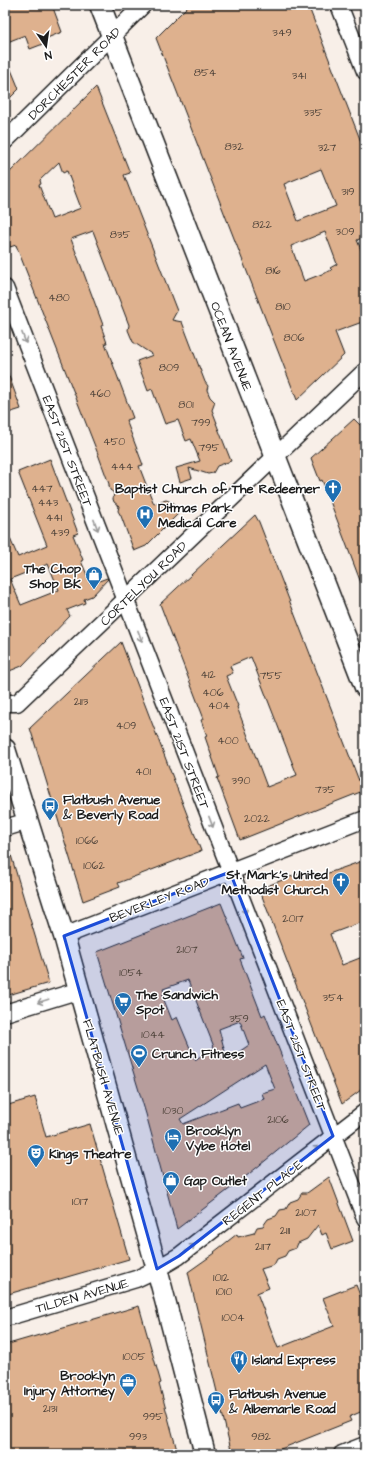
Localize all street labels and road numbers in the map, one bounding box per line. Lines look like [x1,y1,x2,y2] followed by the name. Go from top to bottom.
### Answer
[24,23,126,124] street label: DORCHESTER ROAD
[206,299,257,394] street label: OCEAN AVENUE
[38,393,97,510] street label: EAST 21ST STREET
[96,537,192,630] street label: CORTELYOU ROAD
[155,695,214,812] street label: EAST 21ST STREET
[107,872,212,927] street label: BEVERLEY ROAD
[272,997,331,1114] street label: EAST 21ST STREET
[78,1017,128,1138] street label: FLATBUSH AVENUE
[219,1155,307,1230] street label: REGENT PLACE
[34,1274,131,1318] street label: TILDEN AVENUE

